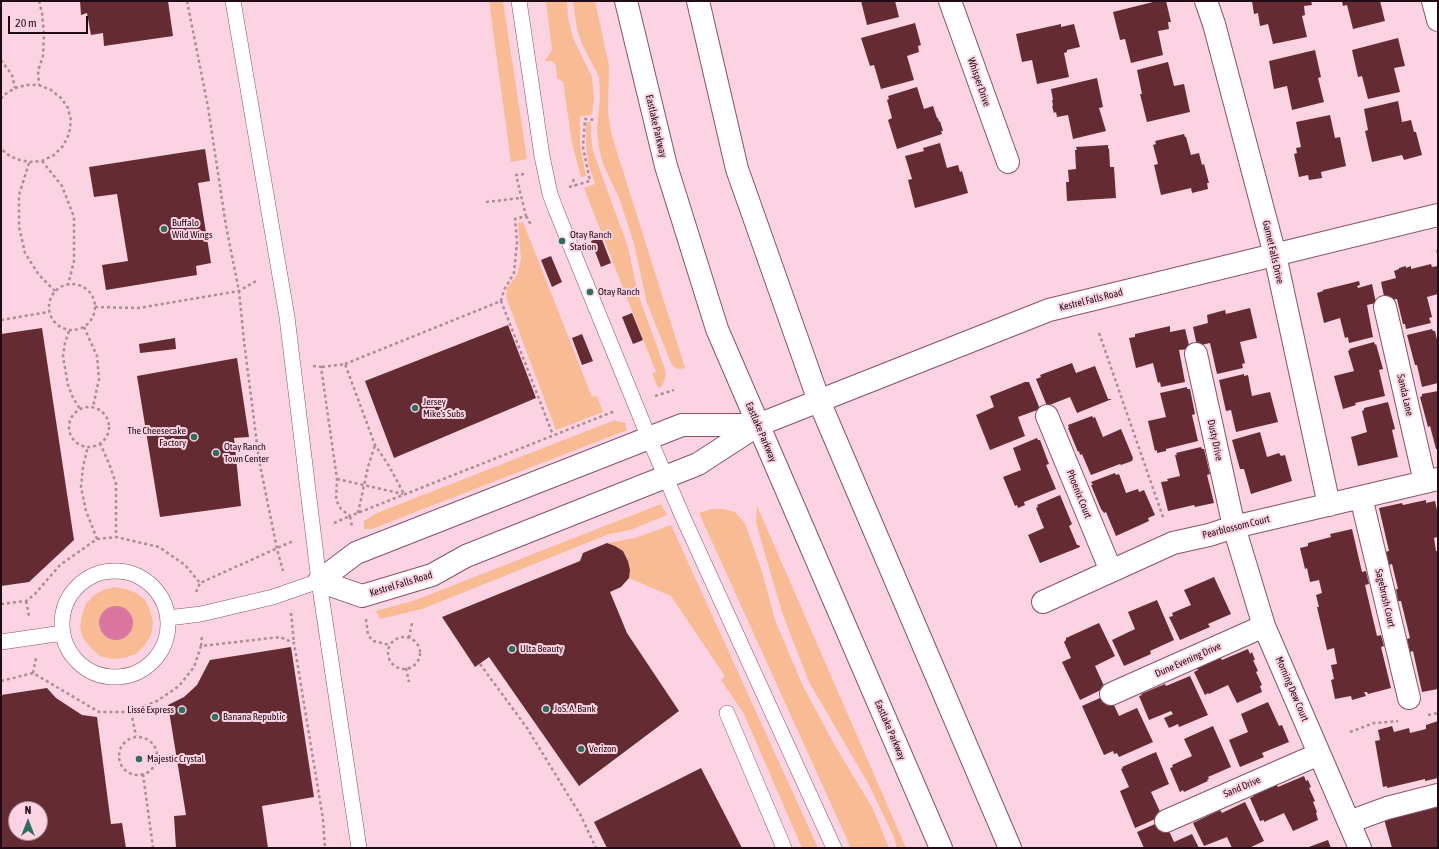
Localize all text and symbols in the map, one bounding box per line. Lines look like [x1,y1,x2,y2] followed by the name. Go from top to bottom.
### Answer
[10,8,90,34] scale bar
[15,16,37,30] text: 20 m
[965,56,993,108] street label: Whisper Drive
[643,93,669,159] street label: Eastlake Parkway
[172,217,212,240] place label: Buffalo Wild Wings
[1260,219,1286,285] street label: Garnet Falls Drive
[159,224,169,234] marker: Buffalo Wild Wings
[570,229,612,252] place label: Otay Ranch Station
[557,236,567,246] marker: Otay Ranch Station
[598,286,640,298] place label: Otay Ranch
[1058,286,1124,314] street label: Kestrel Falls Road
[585,287,595,297] marker: Otay Ranch
[1394,373,1416,417] street label: Sanda Lane
[423,396,464,420] place label: Jersey Mike's Subs
[743,400,779,464] street label: Eastlake Parkway
[410,403,420,413] marker: Jersey Mike's Subs
[1205,418,1225,462] street label: Dusty Drive
[128,425,186,448] place label: The Cheesecake Factory
[189,432,199,442] marker: The Cheesecake Factory
[224,441,269,464] place label: Otay Ranch Town Center
[211,448,221,458] marker: Otay Ranch Town Center
[1064,468,1094,520] street label: Phoenix Court
[1201,513,1271,541] street label: Pearblossom Court
[1372,568,1398,628] street label: Sagebrush Court
[368,569,434,599] street label: Kestrel Falls Road
[1153,640,1223,680] street label: Dune Evening Drive
[520,643,563,655] place label: Ulta Beauty
[507,644,517,654] marker: Ulta Beauty
[1273,655,1311,723] street label: Morning Dew Court
[872,698,908,762] street label: Eastlake Parkway
[554,703,596,715] place label: JoS. A. Bank
[127,704,174,716] place label: Lissé Express
[541,704,551,714] marker: JoS. A. Bank
[177,705,187,715] marker: Lissé Express
[223,711,285,723] place label: Banana Republic
[210,712,220,722] marker: Banana Republic
[589,743,616,755] place label: Verizon
[576,744,586,754] marker: Verizon
[147,753,204,765] place label: Majestic Crystal
[134,754,144,764] marker: Majestic Crystal
[1222,774,1262,800] street label: Sand Drive
[8,801,48,841] north arrow
[25,804,31,816] text: N

